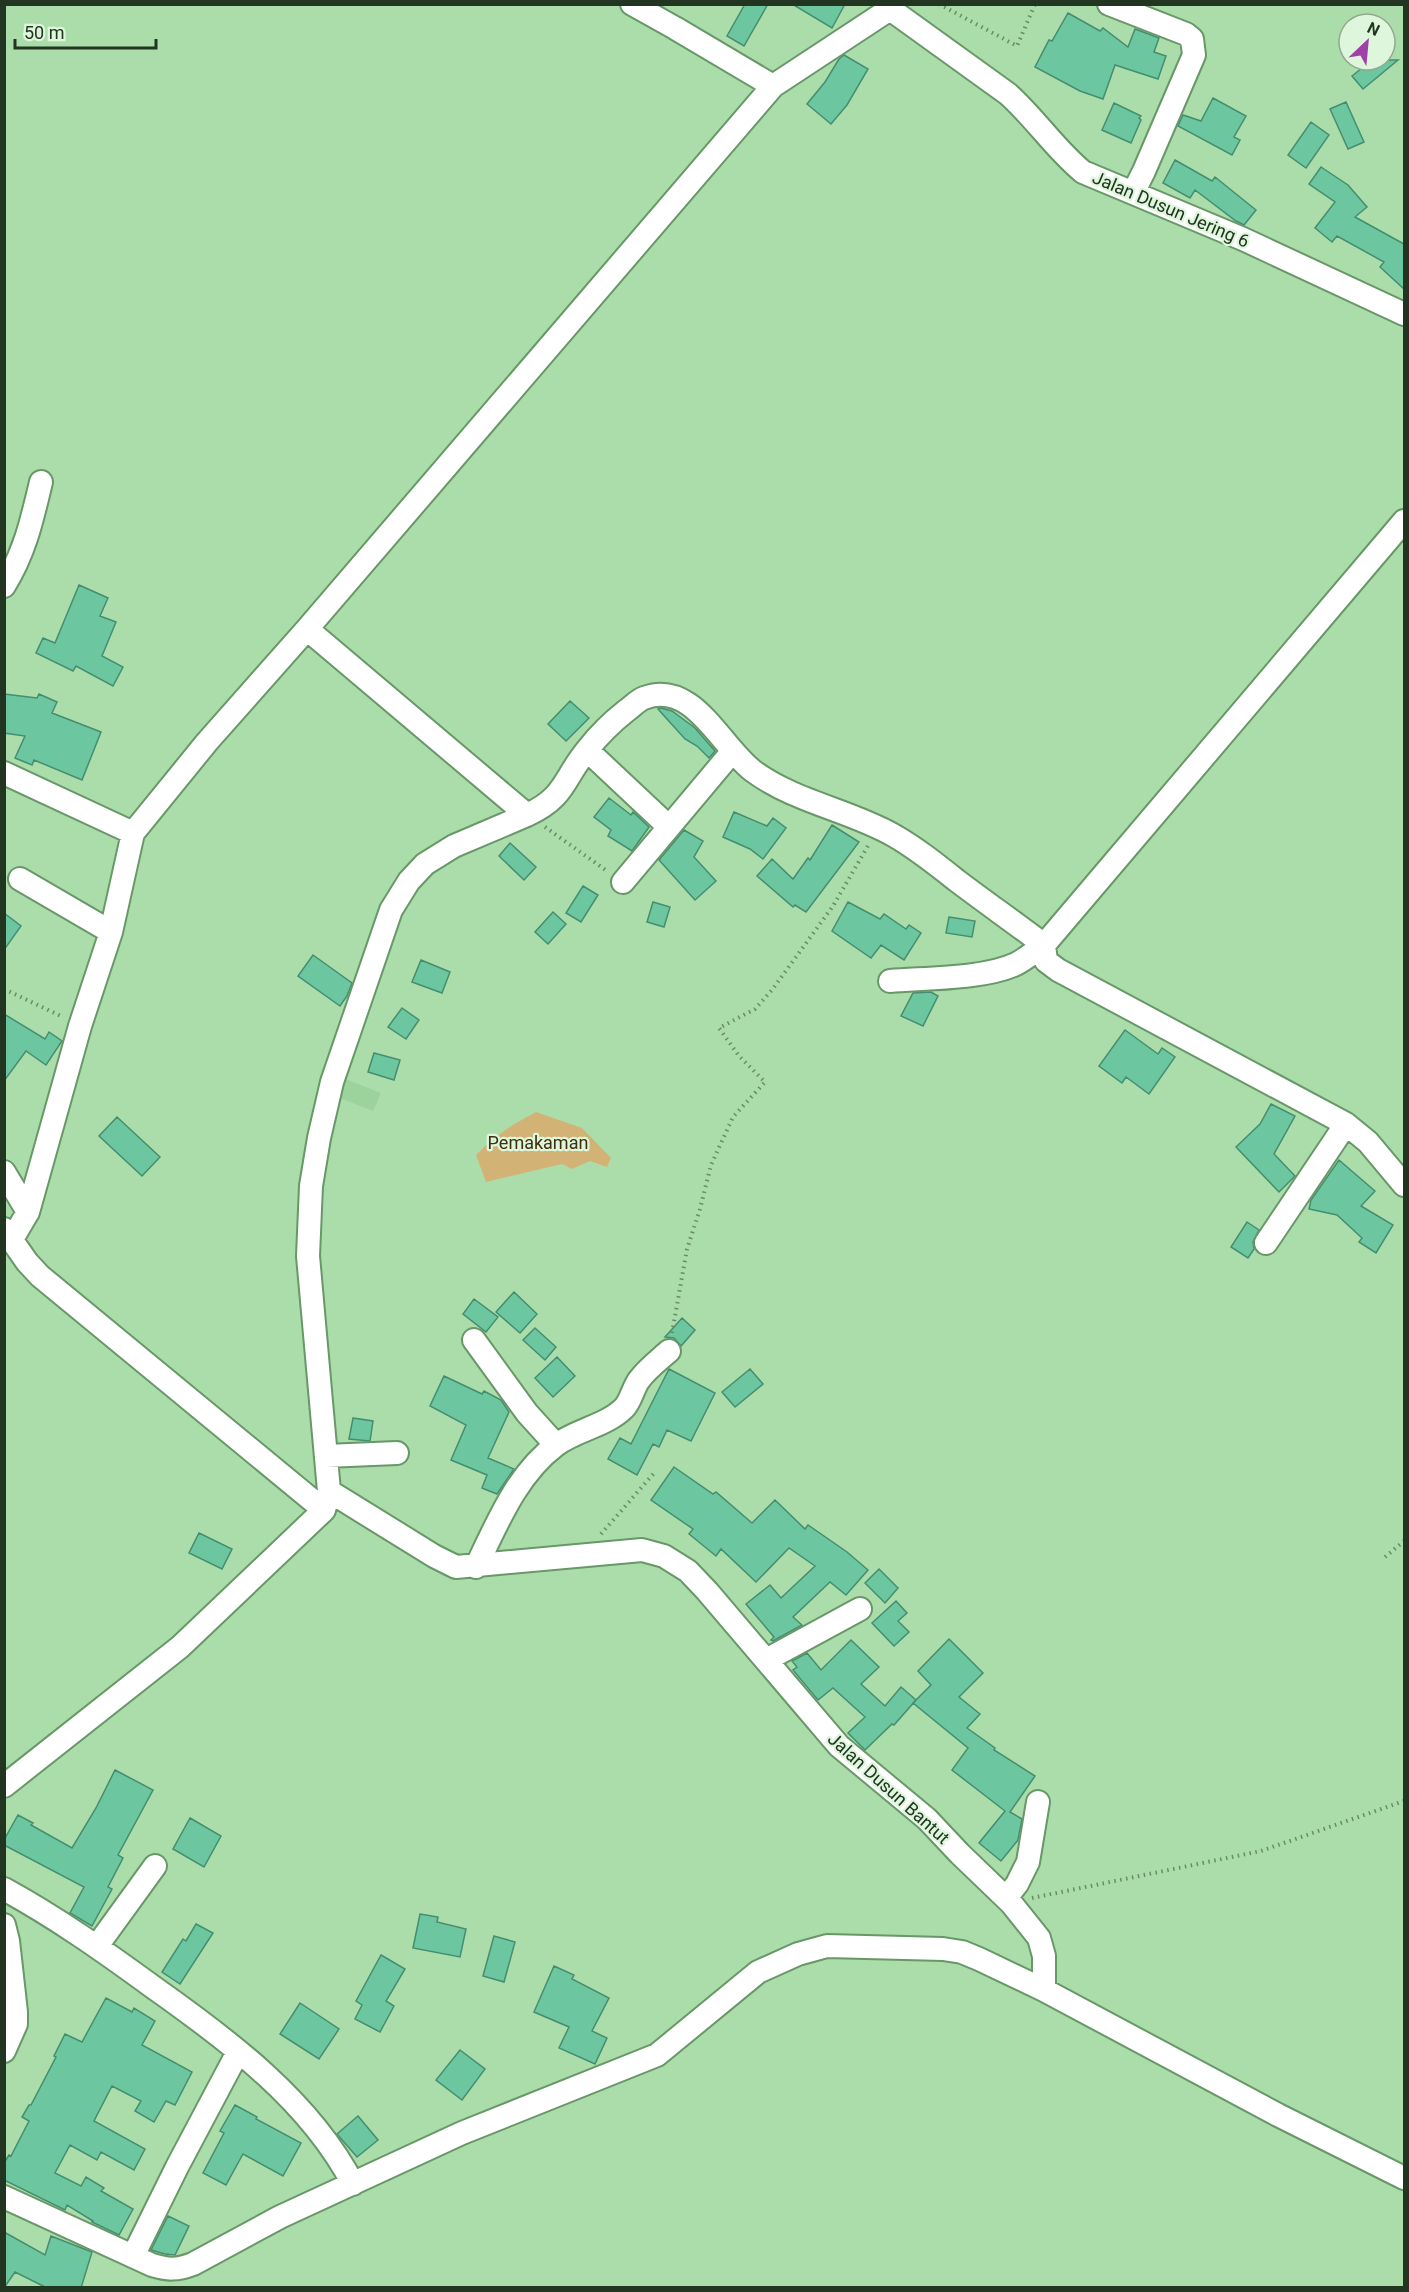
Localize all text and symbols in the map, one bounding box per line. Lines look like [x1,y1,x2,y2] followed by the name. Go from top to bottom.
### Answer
[15,12,156,50] scale bar
[1337,12,1397,72] north arrow
[1364,18,1383,40] text: N
[24,22,64,43] text: 50 m
[1089,166,1253,252] street label: Jalan Dusun Jering 6
[488,1132,588,1153] park label: Pemakaman
[824,1728,954,1848] street label: Jalan Dusun Bantut

